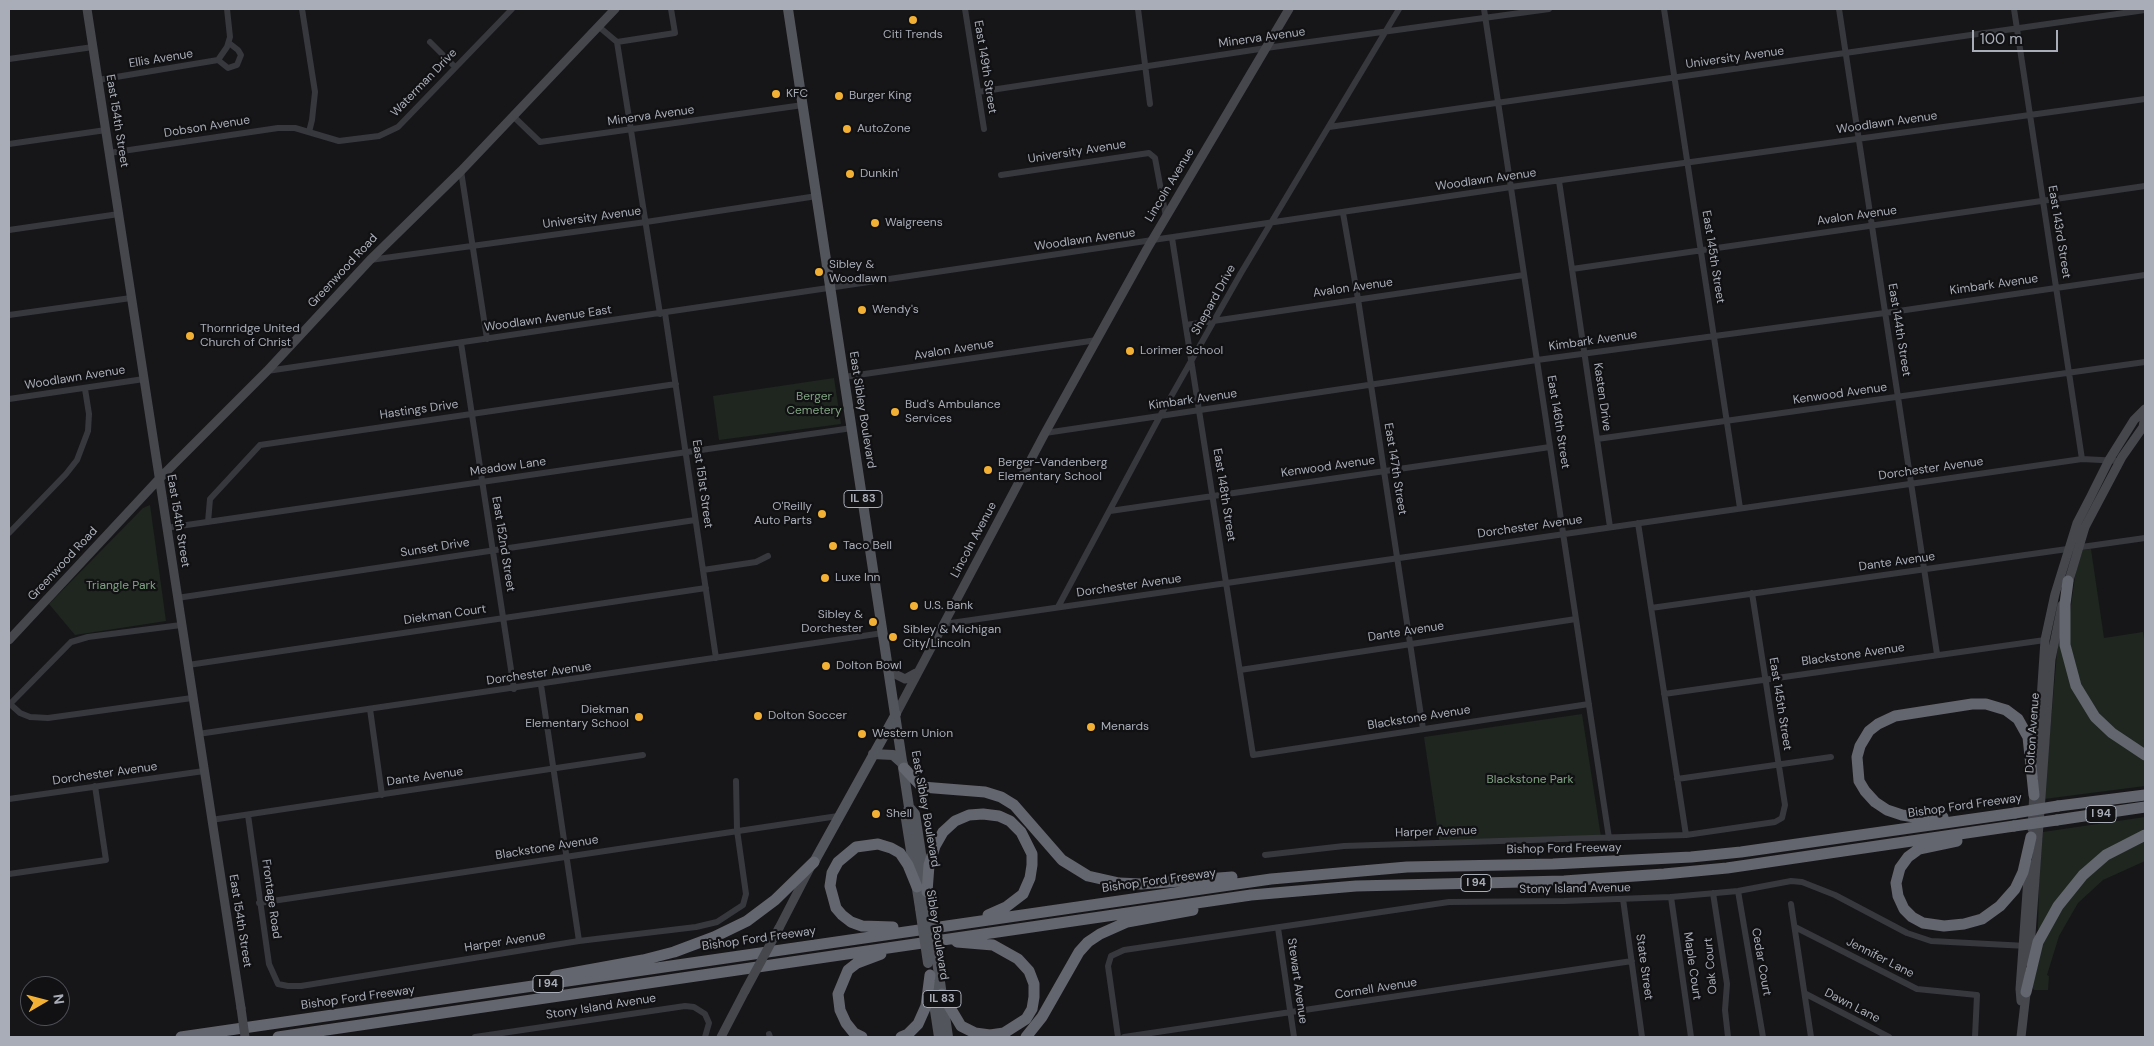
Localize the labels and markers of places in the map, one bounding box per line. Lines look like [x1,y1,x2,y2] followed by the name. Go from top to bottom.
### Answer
[907,14,919,26] marker: Citi Trends
[883,28,943,42] place label: Citi Trends
[786,87,808,101] place label: KFC
[770,88,782,100] marker: KFC
[849,89,912,103] place label: Burger King
[833,90,845,102] marker: Burger King
[857,122,911,136] place label: AutoZone
[841,123,853,135] marker: AutoZone
[860,167,899,181] place label: Dunkin'
[844,168,856,180] marker: Dunkin'
[885,216,943,230] place label: Walgreens
[869,217,881,229] marker: Walgreens
[829,258,887,286] place label: Sibley & Woodlawn
[813,266,825,278] marker: Sibley & Woodlawn
[872,303,919,317] place label: Wendy's
[856,304,868,316] marker: Wendy's
[200,322,300,350] place label: Thornridge United Church of Christ
[184,330,196,342] marker: Thornridge United Church of Christ
[1140,344,1223,358] place label: Lorimer School
[1124,345,1136,357] marker: Lorimer School
[905,398,1001,426] place label: Bud's Ambulance Services
[889,406,901,418] marker: Bud's Ambulance Services
[998,456,1107,484] place label: Berger-Vandenberg Elementary School
[982,464,994,476] marker: Berger-Vandenberg Elementary School
[754,500,812,528] place label: O'Reilly Auto Parts
[816,508,828,520] marker: O'Reilly Auto Parts
[843,539,892,553] place label: Taco Bell
[827,540,839,552] marker: Taco Bell
[835,571,880,585] place label: Luxe Inn
[819,572,831,584] marker: Luxe Inn
[924,599,973,613] place label: U.S. Bank
[908,600,920,612] marker: U.S. Bank
[801,608,863,636] place label: Sibley & Dorchester
[867,616,879,628] marker: Sibley & Dorchester
[903,623,1001,651] place label: Sibley & Michigan City/Lincoln
[887,631,899,643] marker: Sibley & Michigan City/Lincoln
[836,659,902,673] place label: Dolton Bowl
[820,660,832,672] marker: Dolton Bowl
[525,703,629,731] place label: Diekman Elementary School
[768,709,847,723] place label: Dolton Soccer
[752,710,764,722] marker: Dolton Soccer
[633,711,645,723] marker: Diekman Elementary School
[1101,720,1149,734] place label: Menards
[1085,721,1097,733] marker: Menards
[872,727,953,741] place label: Western Union
[856,728,868,740] marker: Western Union
[886,807,912,821] place label: Shell
[870,808,882,820] marker: Shell

